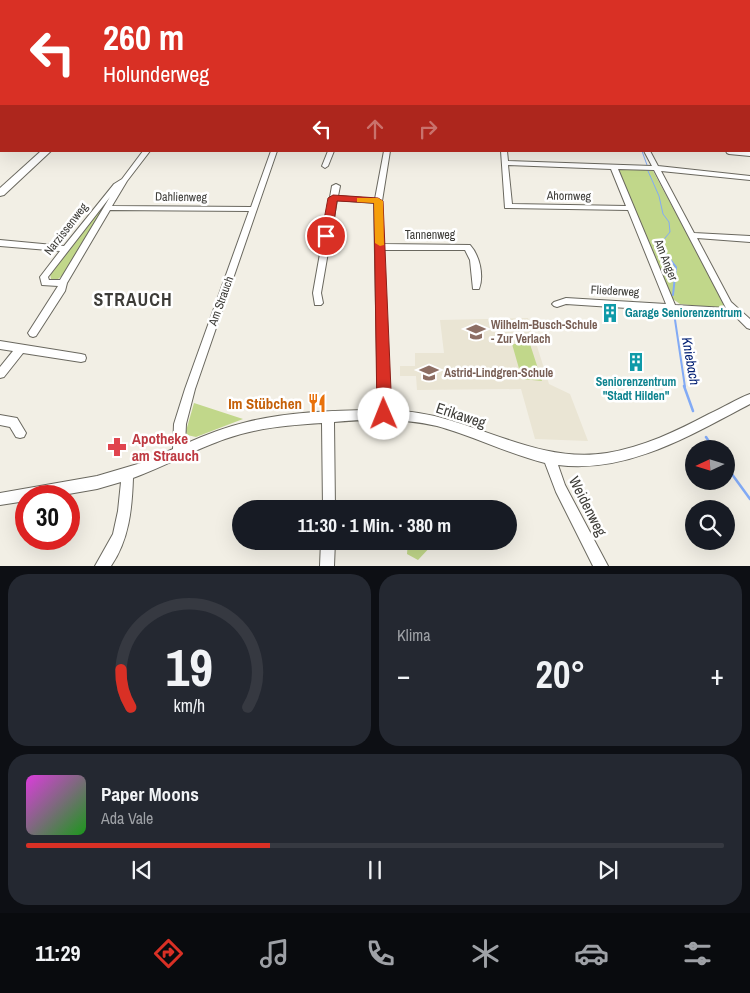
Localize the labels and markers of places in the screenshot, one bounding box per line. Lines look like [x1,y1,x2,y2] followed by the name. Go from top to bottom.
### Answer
[305,215,347,257] pin
[599,302,621,324] building icon: Garage Seniorenzentrum
[625,305,742,321] place label: Garage Seniorenzentrum
[491,317,598,347] place label: Wilhelm-Busch-Schule - Zur Verlach
[465,321,487,343] school or university icon: Wilhelm-Busch-Schule - Zur Verlach
[625,351,647,373] building icon: Seniorenzentrum "Stadt Hilden"
[418,362,440,384] school or university icon: Astrid-Lindgren-Schule
[444,365,554,381] place label: Astrid-Lindgren-Schule
[596,374,676,404] place label: Seniorenzentrum "Stadt Hilden"
[306,392,328,414] restaurant icon: Im Stübchen
[228,393,302,414] place label: Im Stübchen
[132,428,199,466] place label: Apotheke am Strauch
[106,436,128,458] pharmacy icon: Apotheke am Strauch

